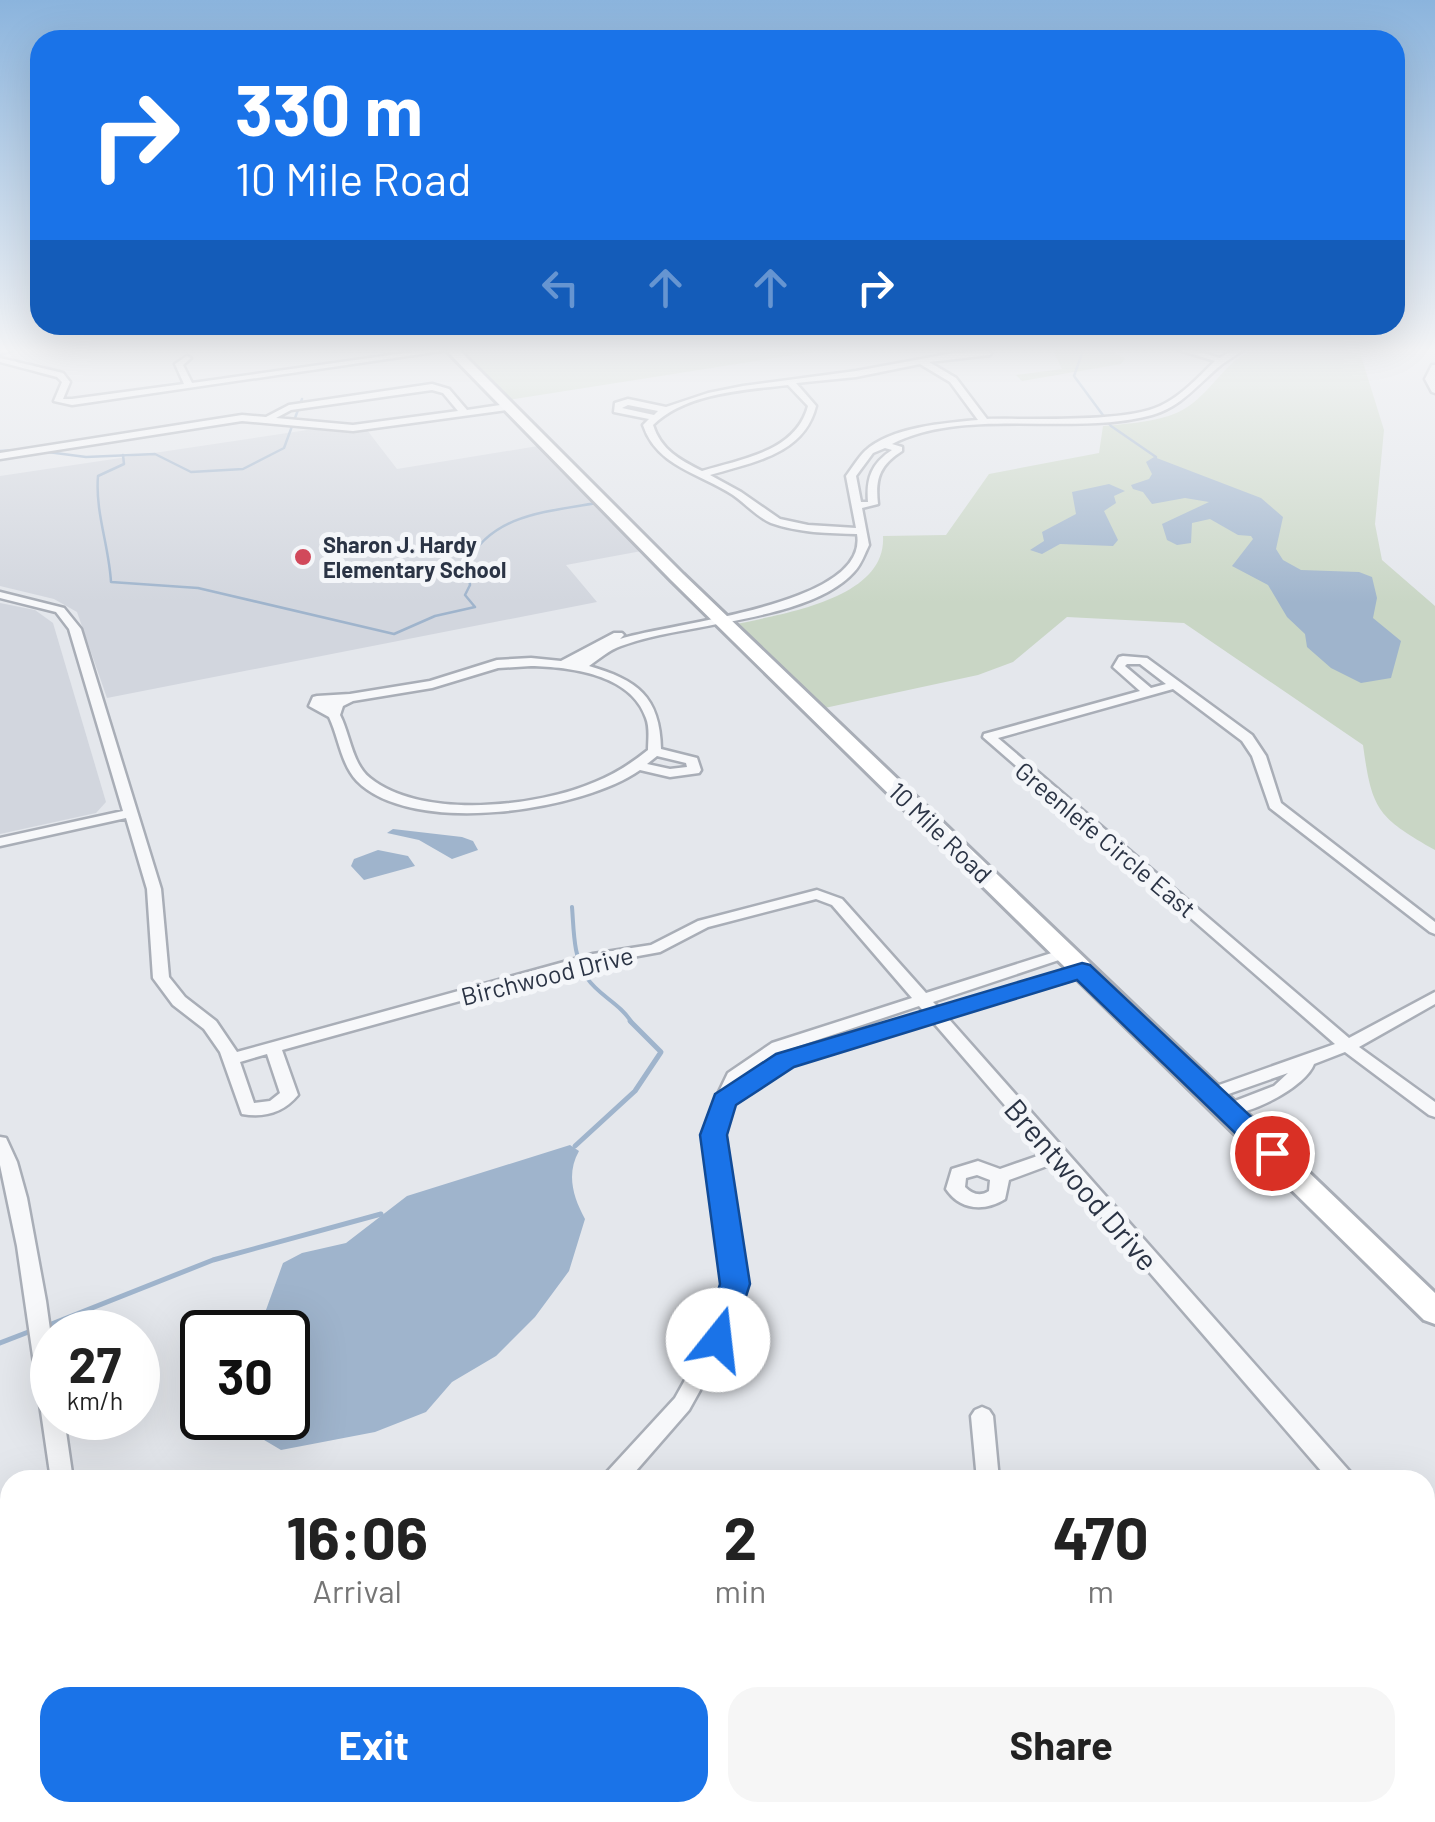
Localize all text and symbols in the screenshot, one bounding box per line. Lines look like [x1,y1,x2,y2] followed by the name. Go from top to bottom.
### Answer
[235,66,423,150] text: 330 m
[70,70,200,200] icon: right
[235,151,472,205] text: 10 Mile Road
[533,260,588,315] icon: left
[638,260,693,315] icon: ahead
[743,260,798,315] icon: ahead
[848,260,903,315] icon: right
[323,531,506,582] place label: Sharon J. Hardy Elementary School
[292,546,314,568] marker: Sharon J. Hardy Elementary School
[1010,755,1202,923] street label: Greenlefe Circle East
[883,776,999,888] street label: 10 Mile Road
[458,939,636,1011] street label: Birchwood Drive
[998,1091,1166,1277] street label: Brentwood Drive
[1230,1111,1315,1196] pin
[1245,1126,1300,1181] icon: arrive
[666,1288,770,1392] position arrow
[180,1310,310,1440] speed limit sign: 30
[69,1333,121,1393] text: 27
[67,1385,123,1415] text: km/h
[286,1500,428,1572] text: 16:06
[724,1500,757,1572] text: 2
[1053,1500,1149,1572] text: 470
[313,1571,402,1609] text: Arrival
[714,1571,766,1609] text: min
[1087,1571,1114,1609] text: m
[40,1687,708,1802] button: Exit
[728,1687,1395,1802] button: Share

